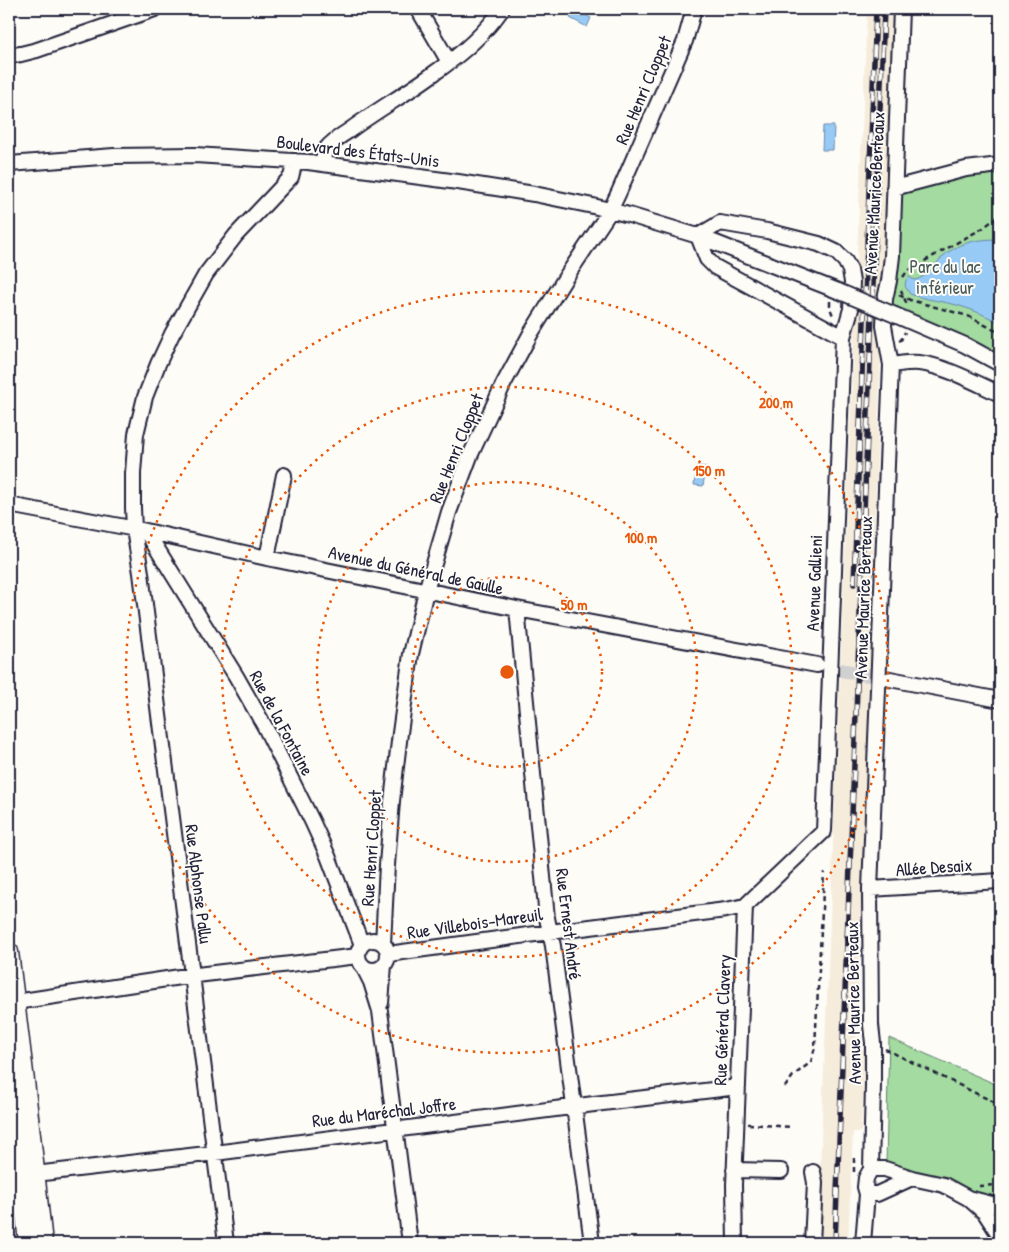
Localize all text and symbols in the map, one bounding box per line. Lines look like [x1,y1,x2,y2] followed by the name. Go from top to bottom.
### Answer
[609,31,678,148] street label: Rue Henri Cloppet
[857,111,891,275] street label: Avenue Maurice Berteaux
[275,129,441,173] street label: Boulevard des États-Unis
[910,254,980,300] park label: Parc du lac inférieur
[423,389,490,507] street label: Rue Henri Cloppet
[759,392,793,413] text: 200 m
[693,460,725,481] text: 150 m
[848,515,878,679] street label: Avenue Maurice Berteaux
[625,527,657,548] text: 100 m
[800,534,828,632] street label: Avenue Gallieni
[326,539,506,601] street label: Avenue du Général de Gaulle
[561,594,587,615] text: 50 m
[498,663,516,681] centre of rings
[244,666,320,780] street label: Rue de la Fontaine
[354,788,388,907] street label: Rue Henri Cloppet
[179,823,219,945] street label: Rue Alphonse Pallu
[895,852,973,882] street label: Allée Desaix
[550,867,588,981] street label: Rue Ernest André
[406,901,545,945] street label: Rue Villebois-Mareuil
[839,921,867,1085] street label: Avenue Maurice Berteaux
[707,954,737,1086] street label: Rue Général Clavery
[311,1091,457,1133] street label: Rue du Maréchal Joffre

